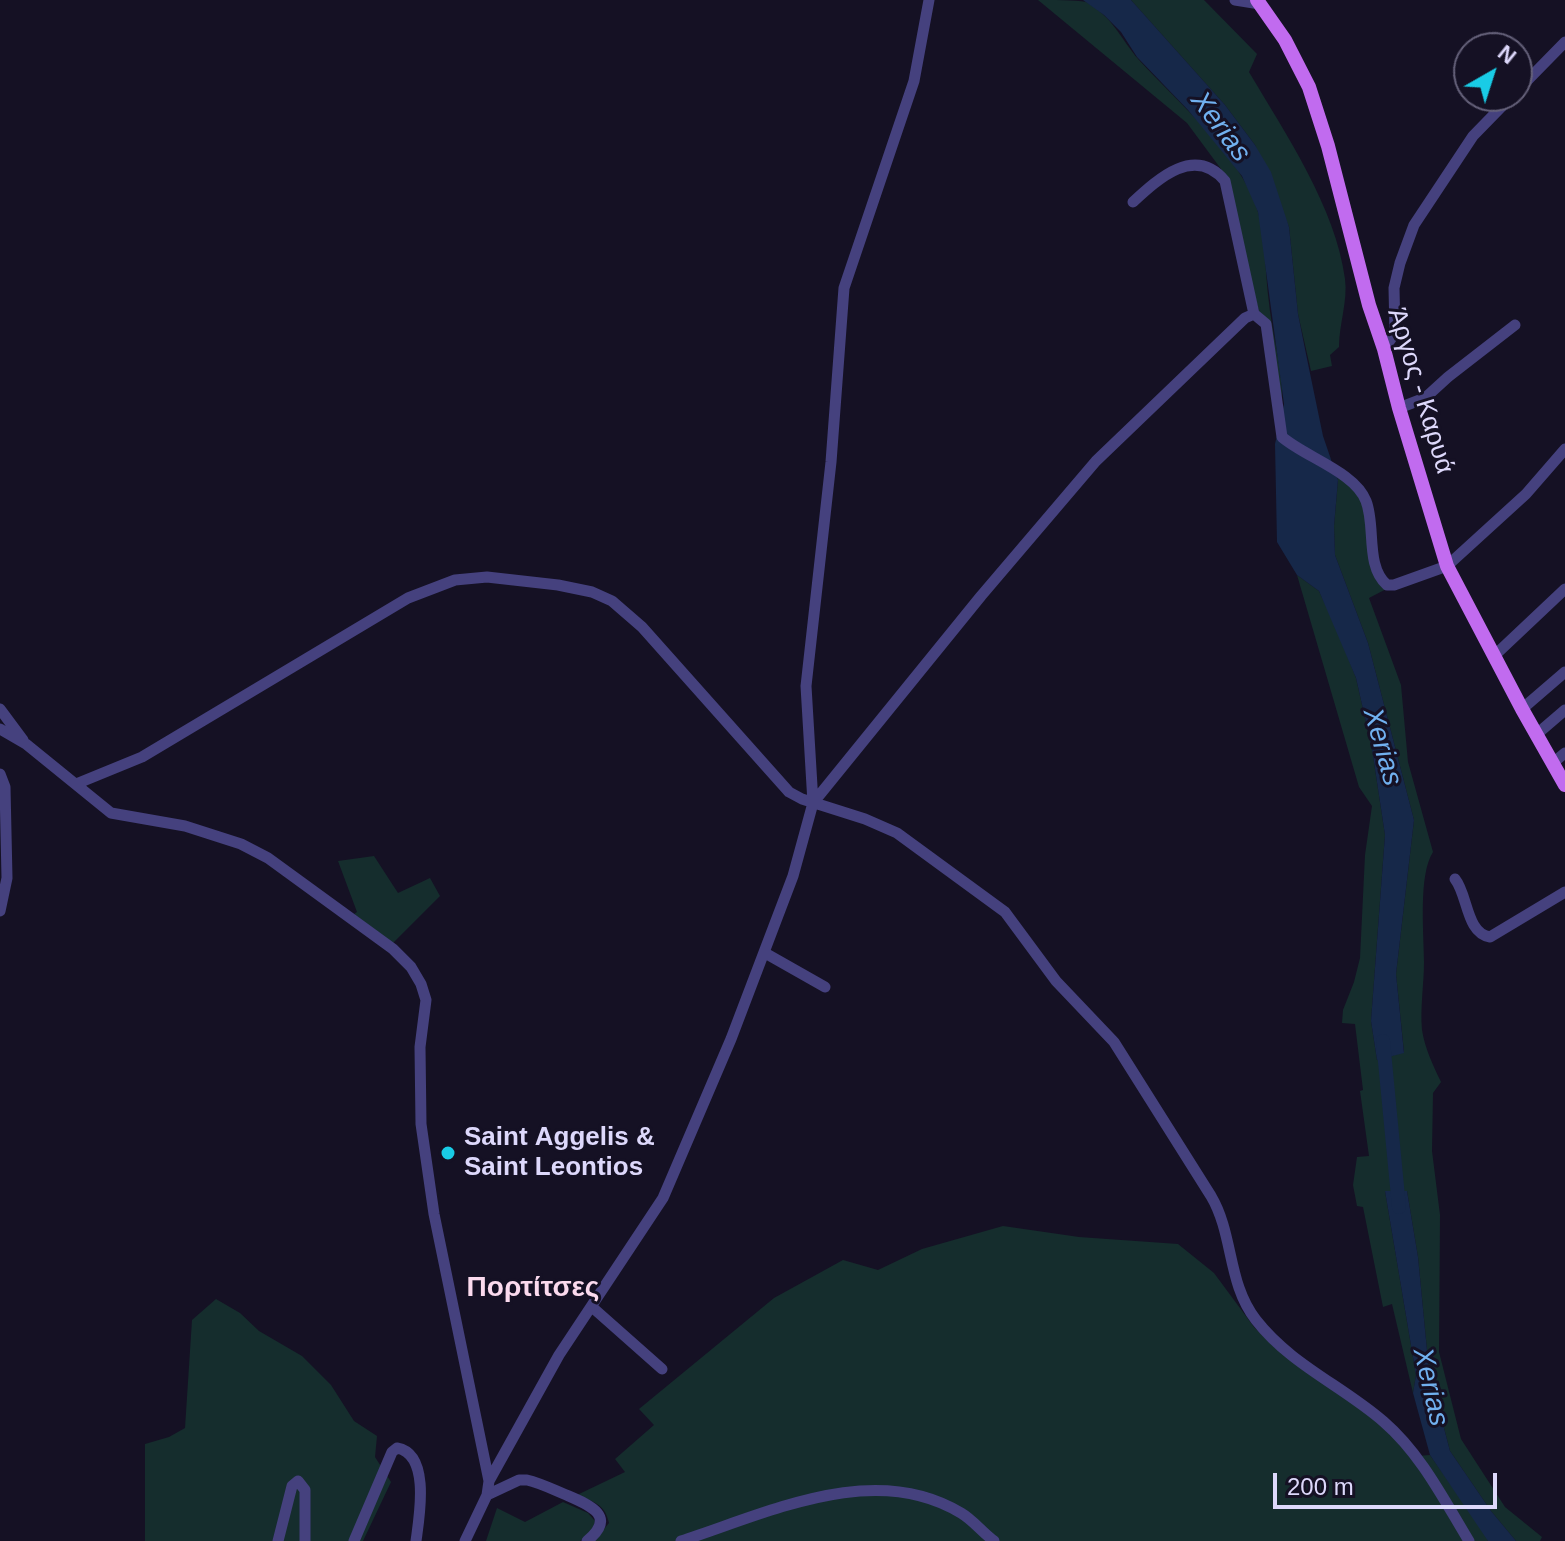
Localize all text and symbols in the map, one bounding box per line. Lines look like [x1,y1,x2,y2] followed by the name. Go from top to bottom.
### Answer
[1453,32,1533,112] north arrow
[1493,40,1521,69] text: N
[1183,85,1257,169] water label: Xerias
[1380,305,1460,477] street label: Άργος - Καρυά
[1355,704,1409,790] water label: Xerias
[464,1122,655,1184] place label: Saint Aggelis & Saint Leontios
[439,1144,457,1162] marker: Saint Aggelis & Saint Leontios
[467,1271,599,1305] district label: Πορτίτσες
[1405,1345,1455,1429] water label: Xerias
[1277,1457,1501,1507] scale bar
[1287,1473,1354,1500] text: 200 m

